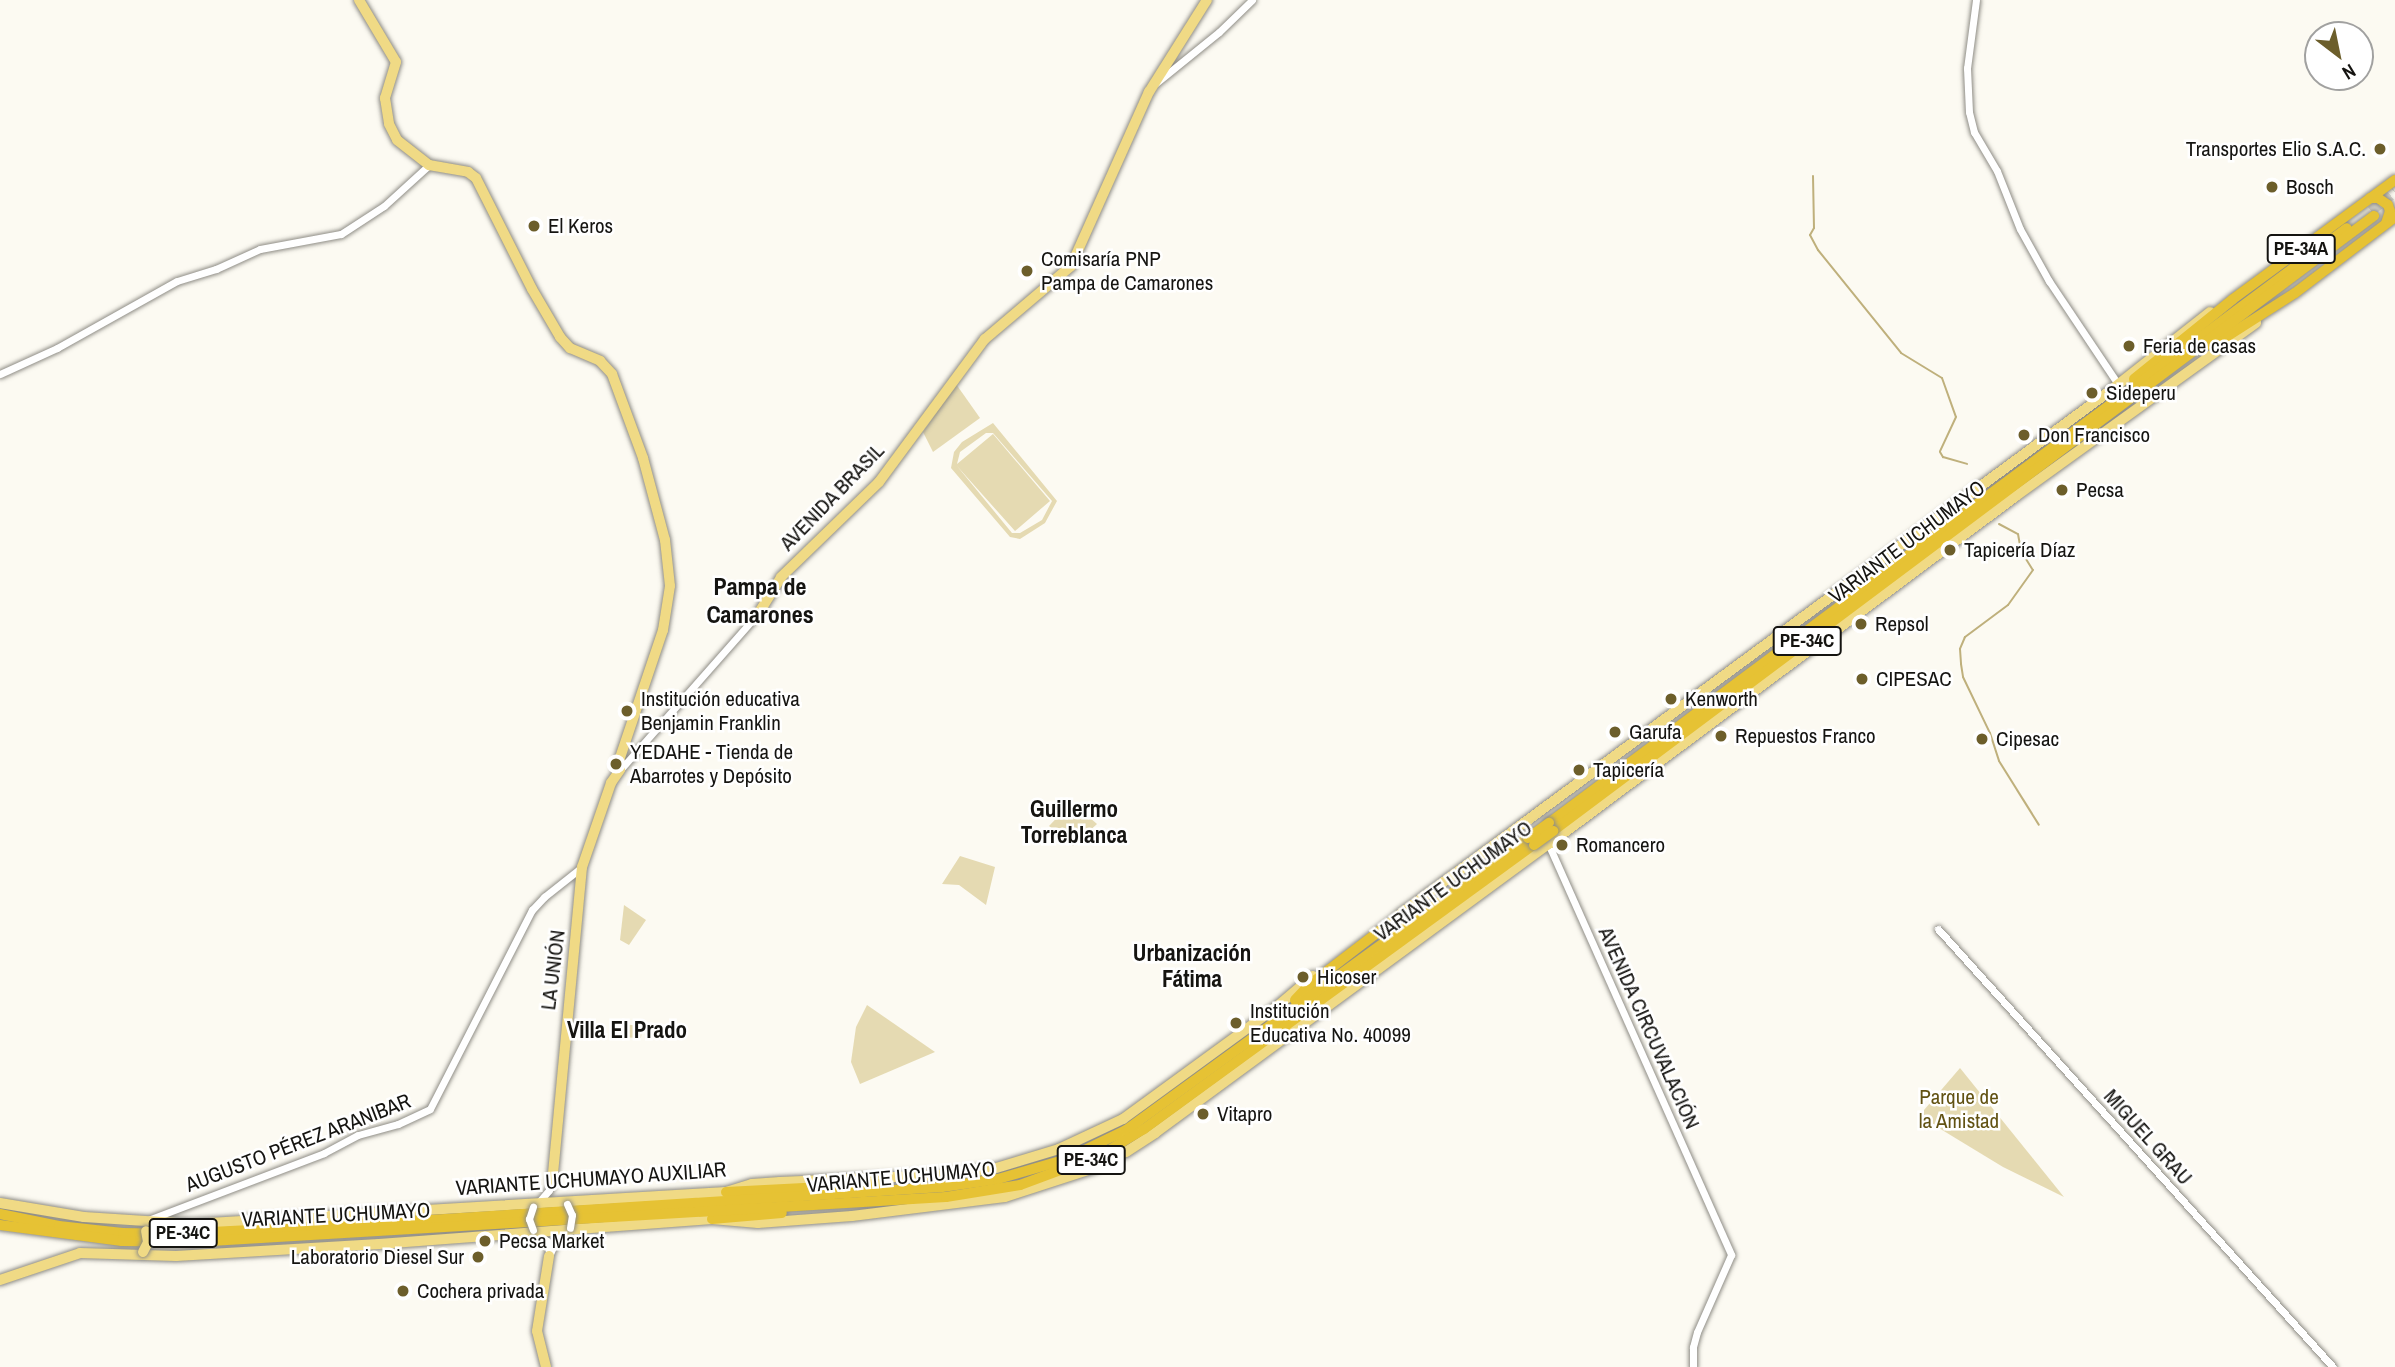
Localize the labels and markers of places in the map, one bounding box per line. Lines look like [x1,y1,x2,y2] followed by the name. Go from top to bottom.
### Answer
[2186,136,2366,162] place label: Transportes Elio S.A.C.
[2372,141,2388,157] marker: Transportes Elio S.A.C.
[2286,174,2334,200] place label: Bosch
[2264,179,2280,195] marker: Bosch
[548,213,613,239] place label: El Keros
[526,218,542,234] marker: El Keros
[1041,246,1213,296] place label: Comisaría PNP Pampa de Camarones
[1019,263,1035,279] marker: Comisaría PNP Pampa de Camarones
[2143,333,2256,359] place label: Feria de casas
[2121,338,2137,354] marker: Feria de casas
[2106,380,2176,406] place label: Sideperu
[2084,385,2100,401] marker: Sideperu
[2038,422,2150,448] place label: Don Francisco
[2016,427,2032,443] marker: Don Francisco
[2076,477,2124,503] place label: Pecsa
[2054,482,2070,498] marker: Pecsa
[1964,537,2075,563] place label: Tapicería Díaz
[1942,542,1958,558] marker: Tapicería Díaz
[1875,611,1929,637] place label: Repsol
[1853,616,1869,632] marker: Repsol
[1876,666,1952,692] place label: CIPESAC
[1854,671,1870,687] marker: CIPESAC
[641,686,800,736] place label: Institución educativa Benjamin Franklin
[1685,686,1758,712] place label: Kenworth
[1663,691,1679,707] marker: Kenworth
[619,703,635,719] marker: Institución educativa Benjamin Franklin
[1629,719,1682,745] place label: Garufa
[1735,723,1876,749] place label: Repuestos Franco
[1607,724,1623,740] marker: Garufa
[1996,726,2059,752] place label: Cipesac
[1713,728,1729,744] marker: Repuestos Franco
[1974,731,1990,747] marker: Cipesac
[630,739,793,789] place label: YEDAHE - Tienda de Abarrotes y Depósito
[608,756,624,772] marker: YEDAHE - Tienda de Abarrotes y Depósito
[1593,757,1664,783] place label: Tapicería
[1571,762,1587,778] marker: Tapicería
[1576,832,1665,858] place label: Romancero
[1554,837,1570,853] marker: Romancero
[1317,964,1376,990] place label: Hicoser
[1295,969,1311,985] marker: Hicoser
[1250,998,1411,1048] place label: Institución Educativa No. 40099
[1228,1015,1244,1031] marker: Institución Educativa No. 40099
[1217,1101,1272,1127] place label: Vitapro
[1195,1106,1211,1122] marker: Vitapro
[499,1228,604,1254] place label: Pecsa Market
[477,1233,493,1249] marker: Pecsa Market
[291,1244,464,1270] place label: Laboratorio Diesel Sur
[470,1249,486,1265] marker: Laboratorio Diesel Sur
[417,1278,544,1304] place label: Cochera privada
[395,1283,411,1299] marker: Cochera privada

